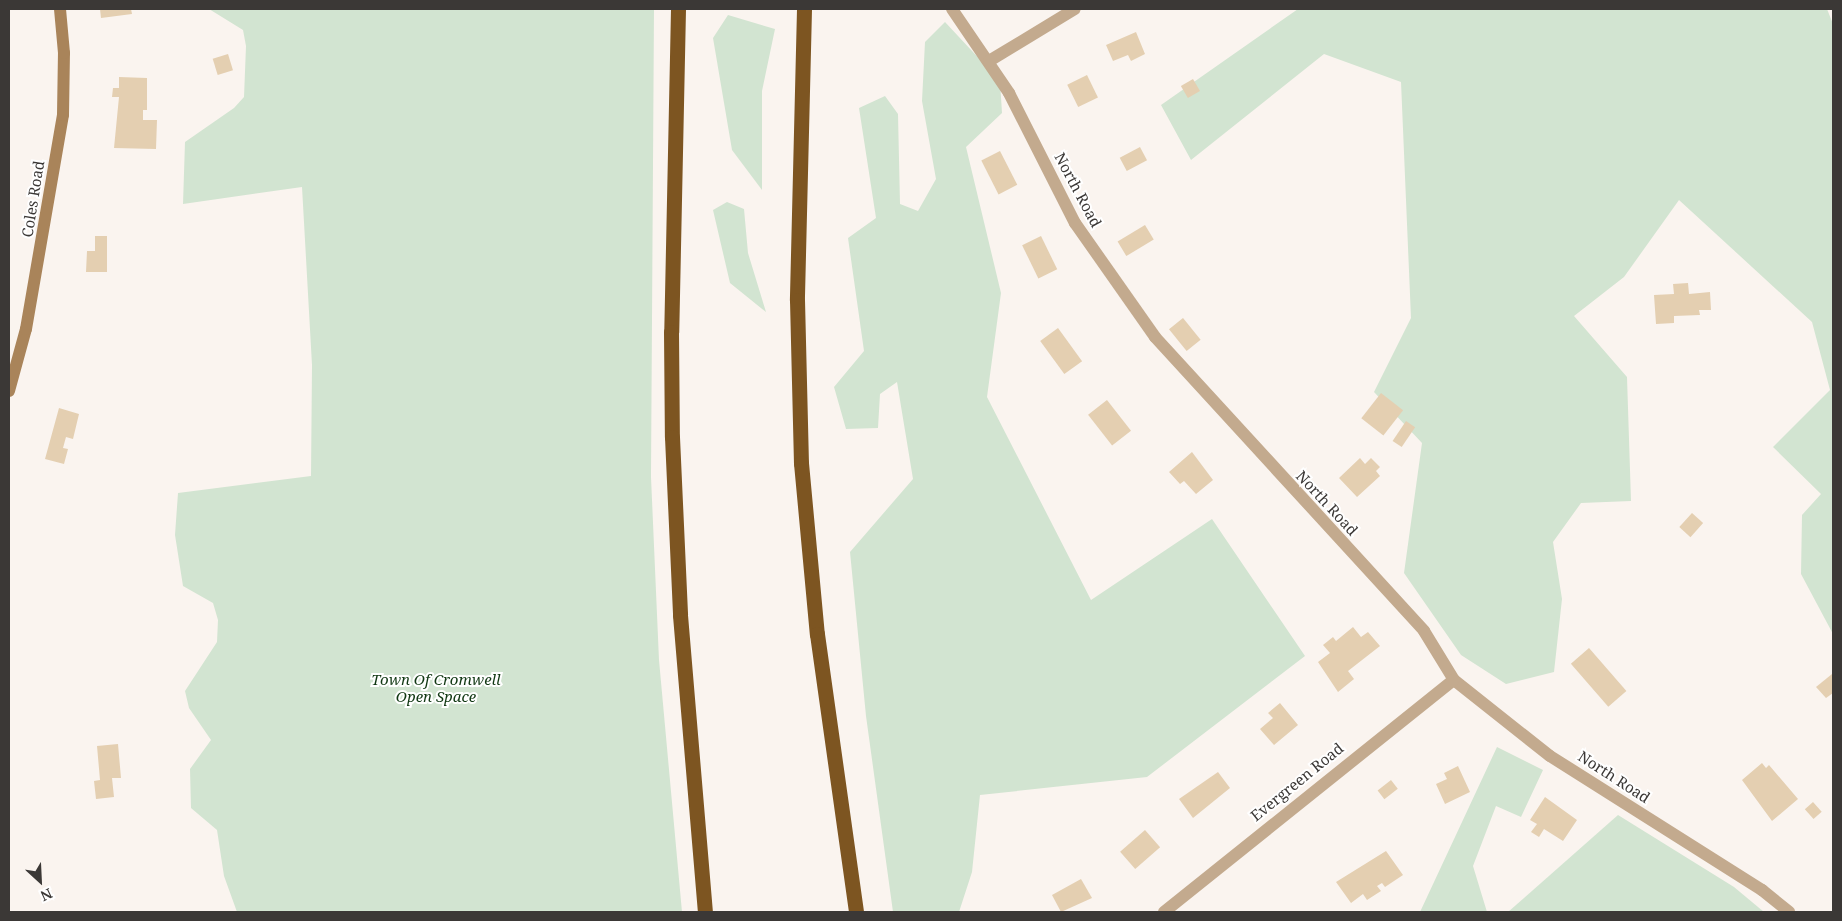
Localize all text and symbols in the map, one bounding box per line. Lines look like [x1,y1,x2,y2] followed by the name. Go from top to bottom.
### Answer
[1051,150,1105,230] street label: North Road
[18,159,48,239] street label: Coles Road
[1292,467,1362,539] street label: North Road
[371,670,501,705] park label: Town Of Cromwell Open Space
[1247,739,1347,825] street label: Evergreen Road
[1575,747,1653,807] street label: North Road
[15,856,65,906] north arrow
[38,884,56,906] text: N

